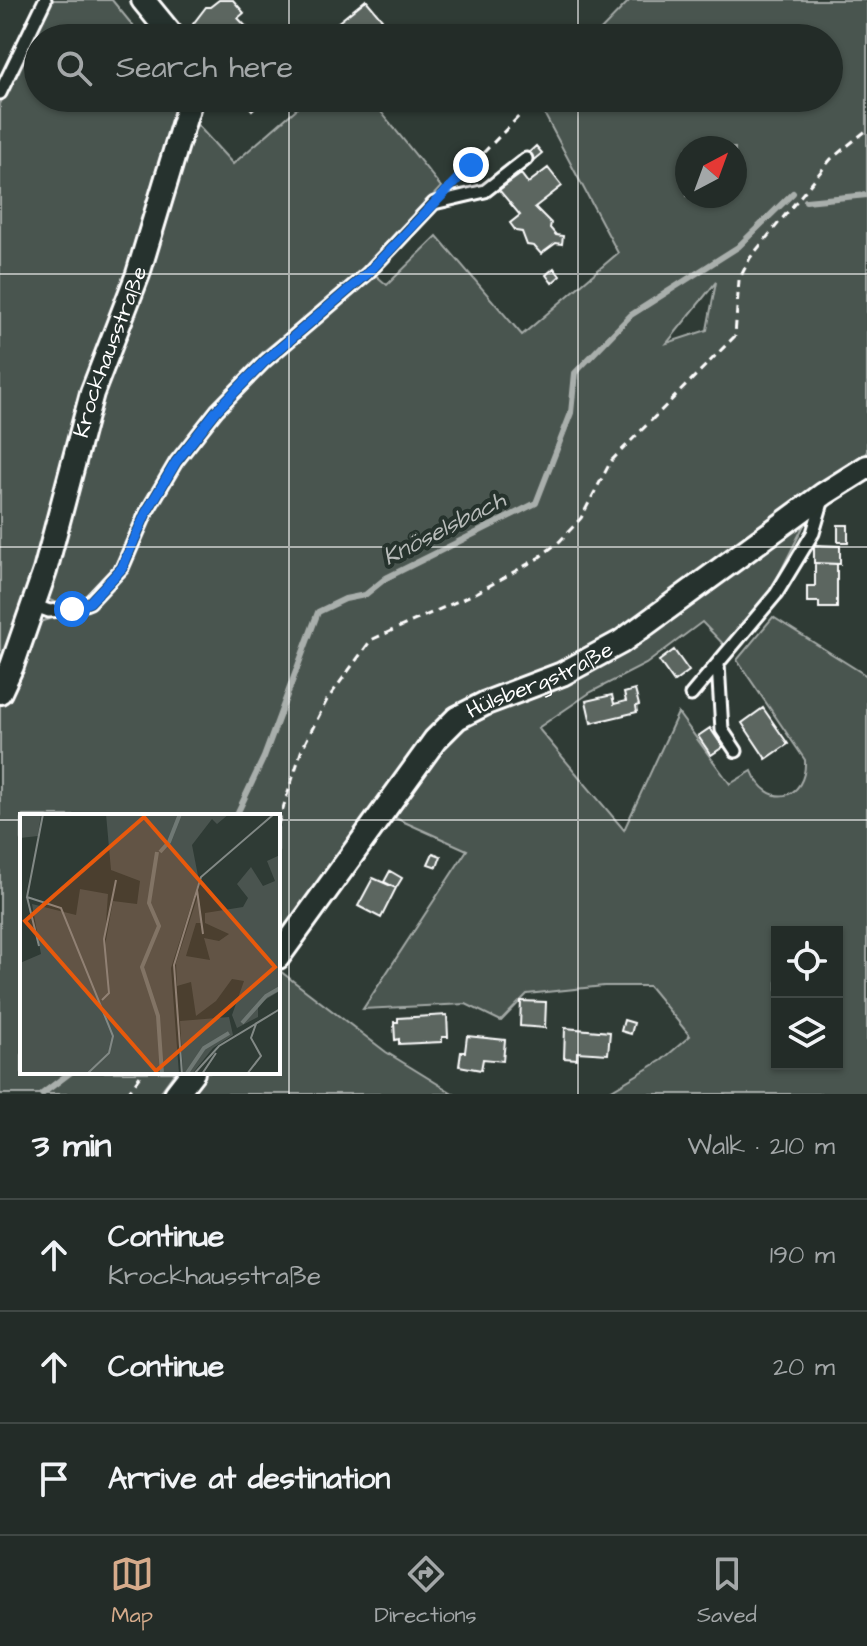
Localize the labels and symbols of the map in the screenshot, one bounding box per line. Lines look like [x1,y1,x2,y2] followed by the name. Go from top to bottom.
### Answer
[675,136,747,208] north arrow
[453,147,489,183] route end
[65,262,155,441] street label: Krockhausstraße
[377,483,512,574] water label: Knöselsbach
[54,591,90,627] route start
[461,634,619,726] street label: Hülsbergstraße
[20,814,280,1074] inset map

